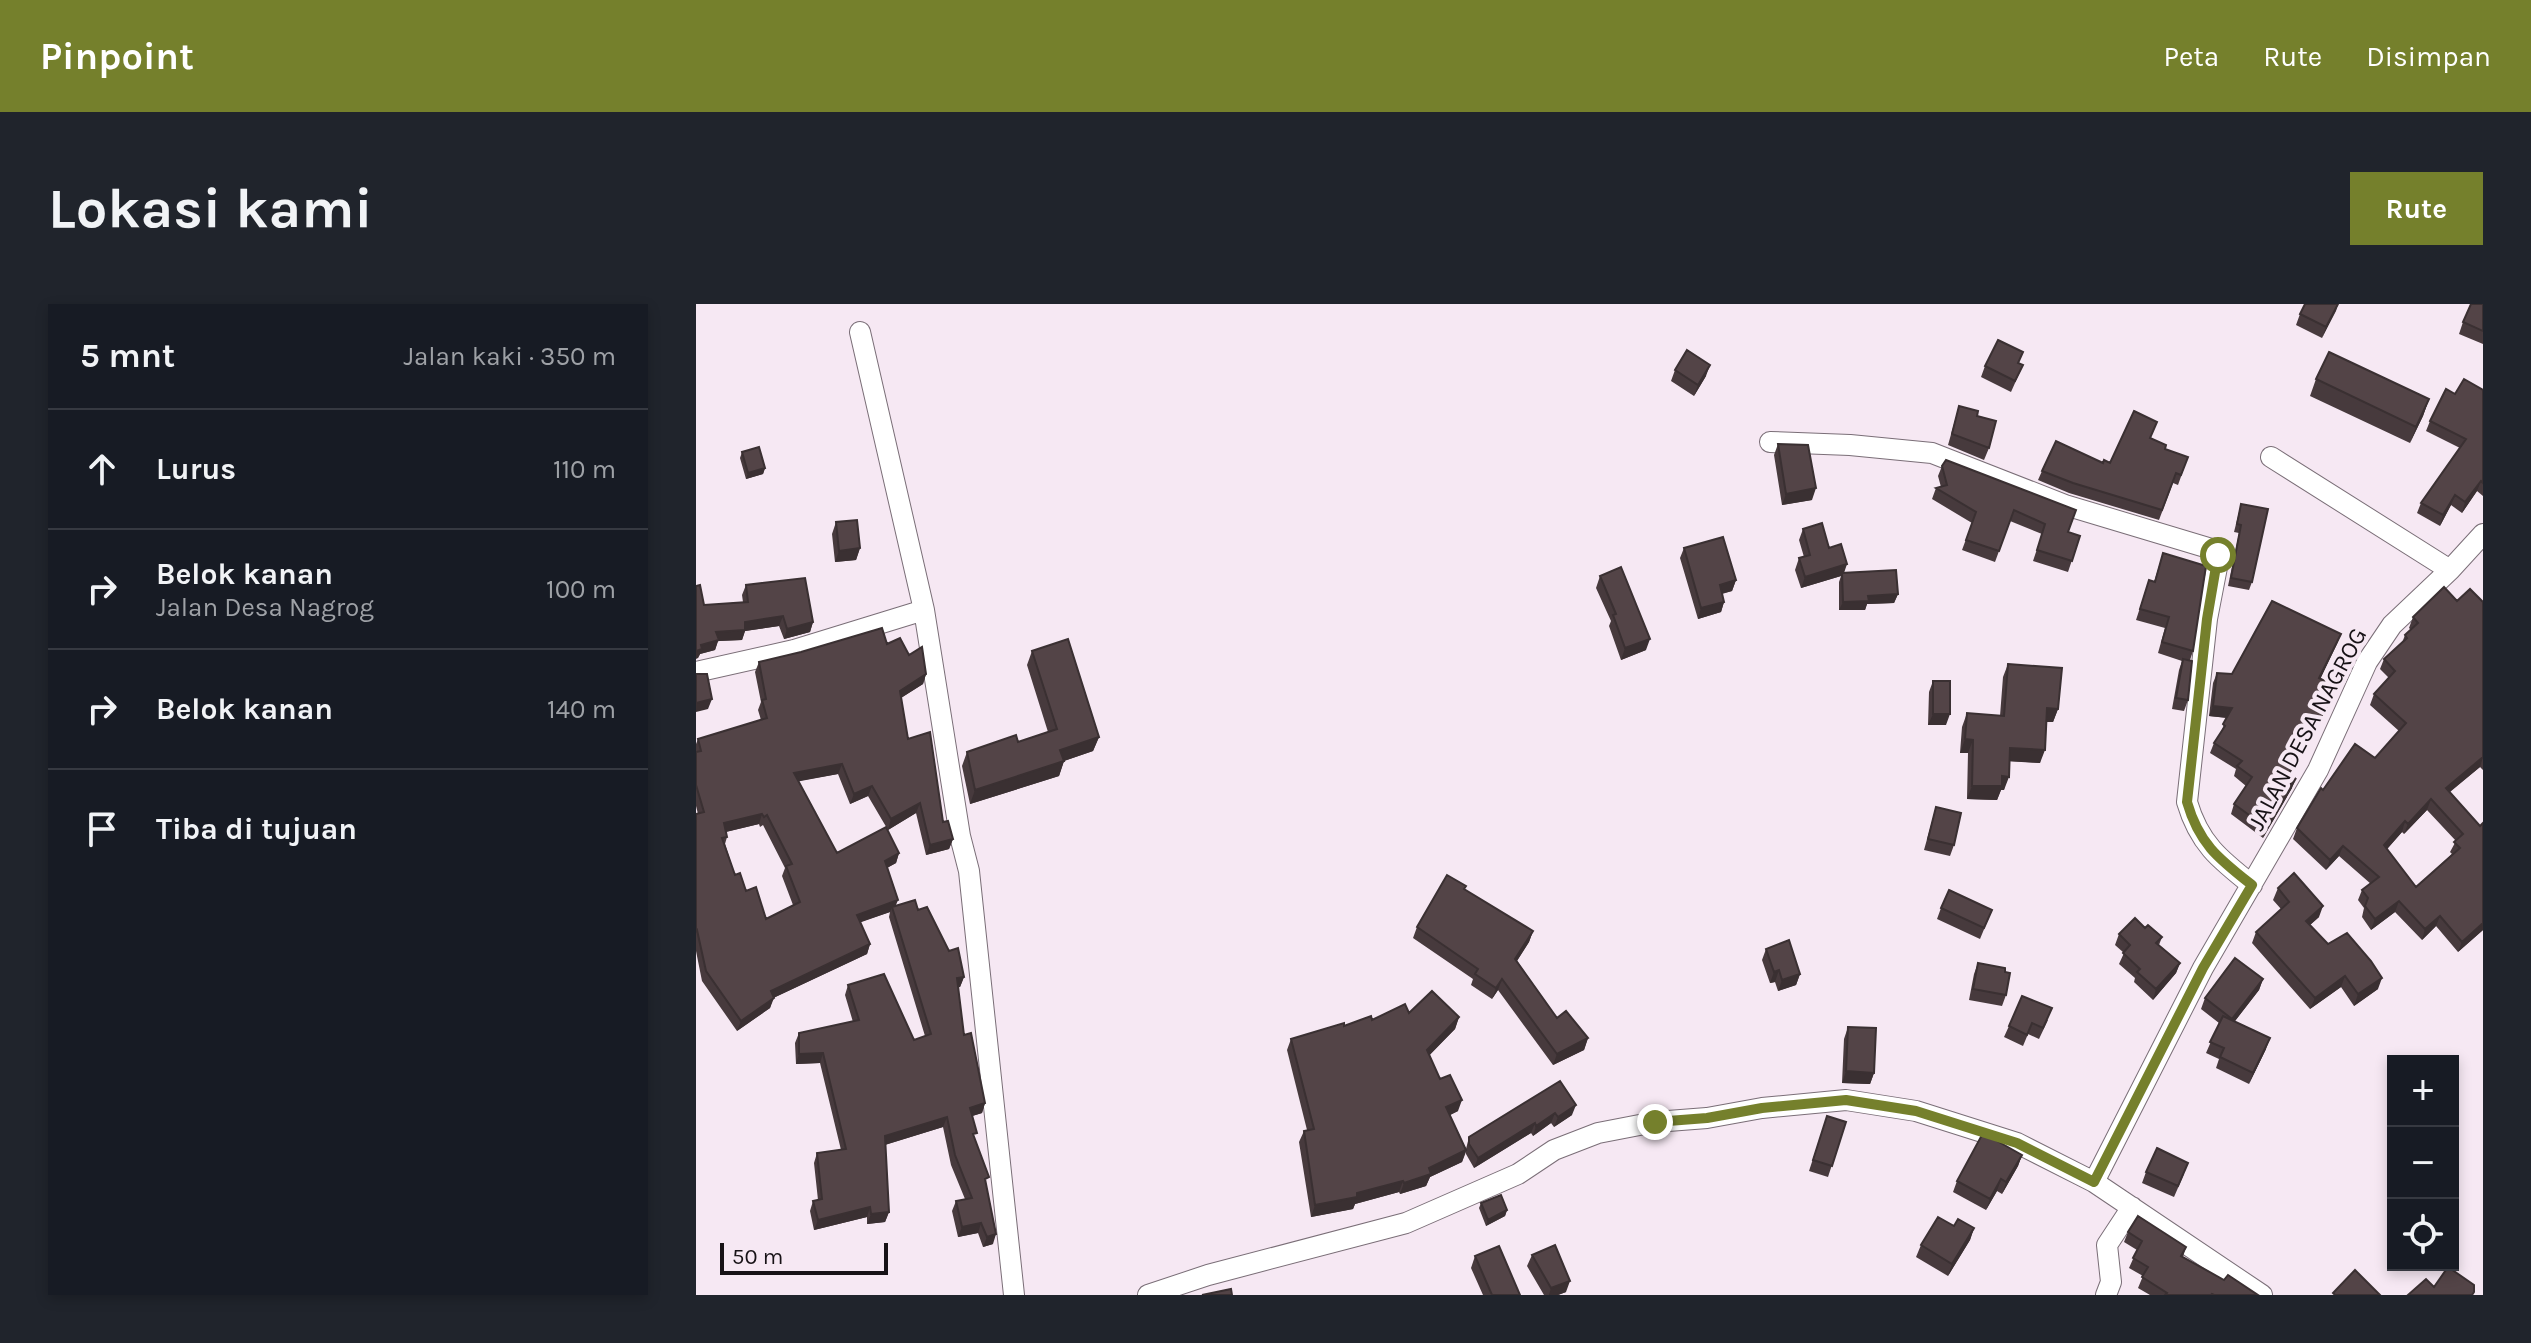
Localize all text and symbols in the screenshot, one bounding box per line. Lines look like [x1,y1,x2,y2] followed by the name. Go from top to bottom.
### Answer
[40,34,194,79] text: Pinpoint
[2163,40,2219,73] text: Peta
[2263,40,2322,73] text: Rute
[2366,40,2491,73] text: Disimpan
[2350,172,2483,245] button: Rute
[48,176,373,241] text: Lokasi kami
[80,336,175,376] text: 5 mnt
[403,341,616,372] text: Jalan kaki · 350 m
[80,447,124,491] icon: ahead
[156,451,236,487] text: Lurus
[553,454,616,485] text: 110 m
[2200,537,2236,573] route start
[156,556,333,592] text: Belok kanan
[80,567,124,611] icon: right
[546,574,616,605] text: 100 m
[156,592,374,623] text: Jalan Desa Nagrog
[2242,623,2372,835] street label: JALAN DESA NAGROG
[80,687,124,731] icon: right
[156,691,333,727] text: Belok kanan
[547,694,616,725] text: 140 m
[80,807,124,851] icon: arrive
[156,811,357,847] text: Tiba di tujuan
[2387,1055,2459,1271] map controls
[2387,1055,2459,1127] button: +
[1637,1104,1673,1140] route end
[2387,1127,2459,1199] button: −
[2387,1199,2459,1271] button: locate
[720,1239,888,1275] scale bar
[732,1244,783,1270] text: 50 m

